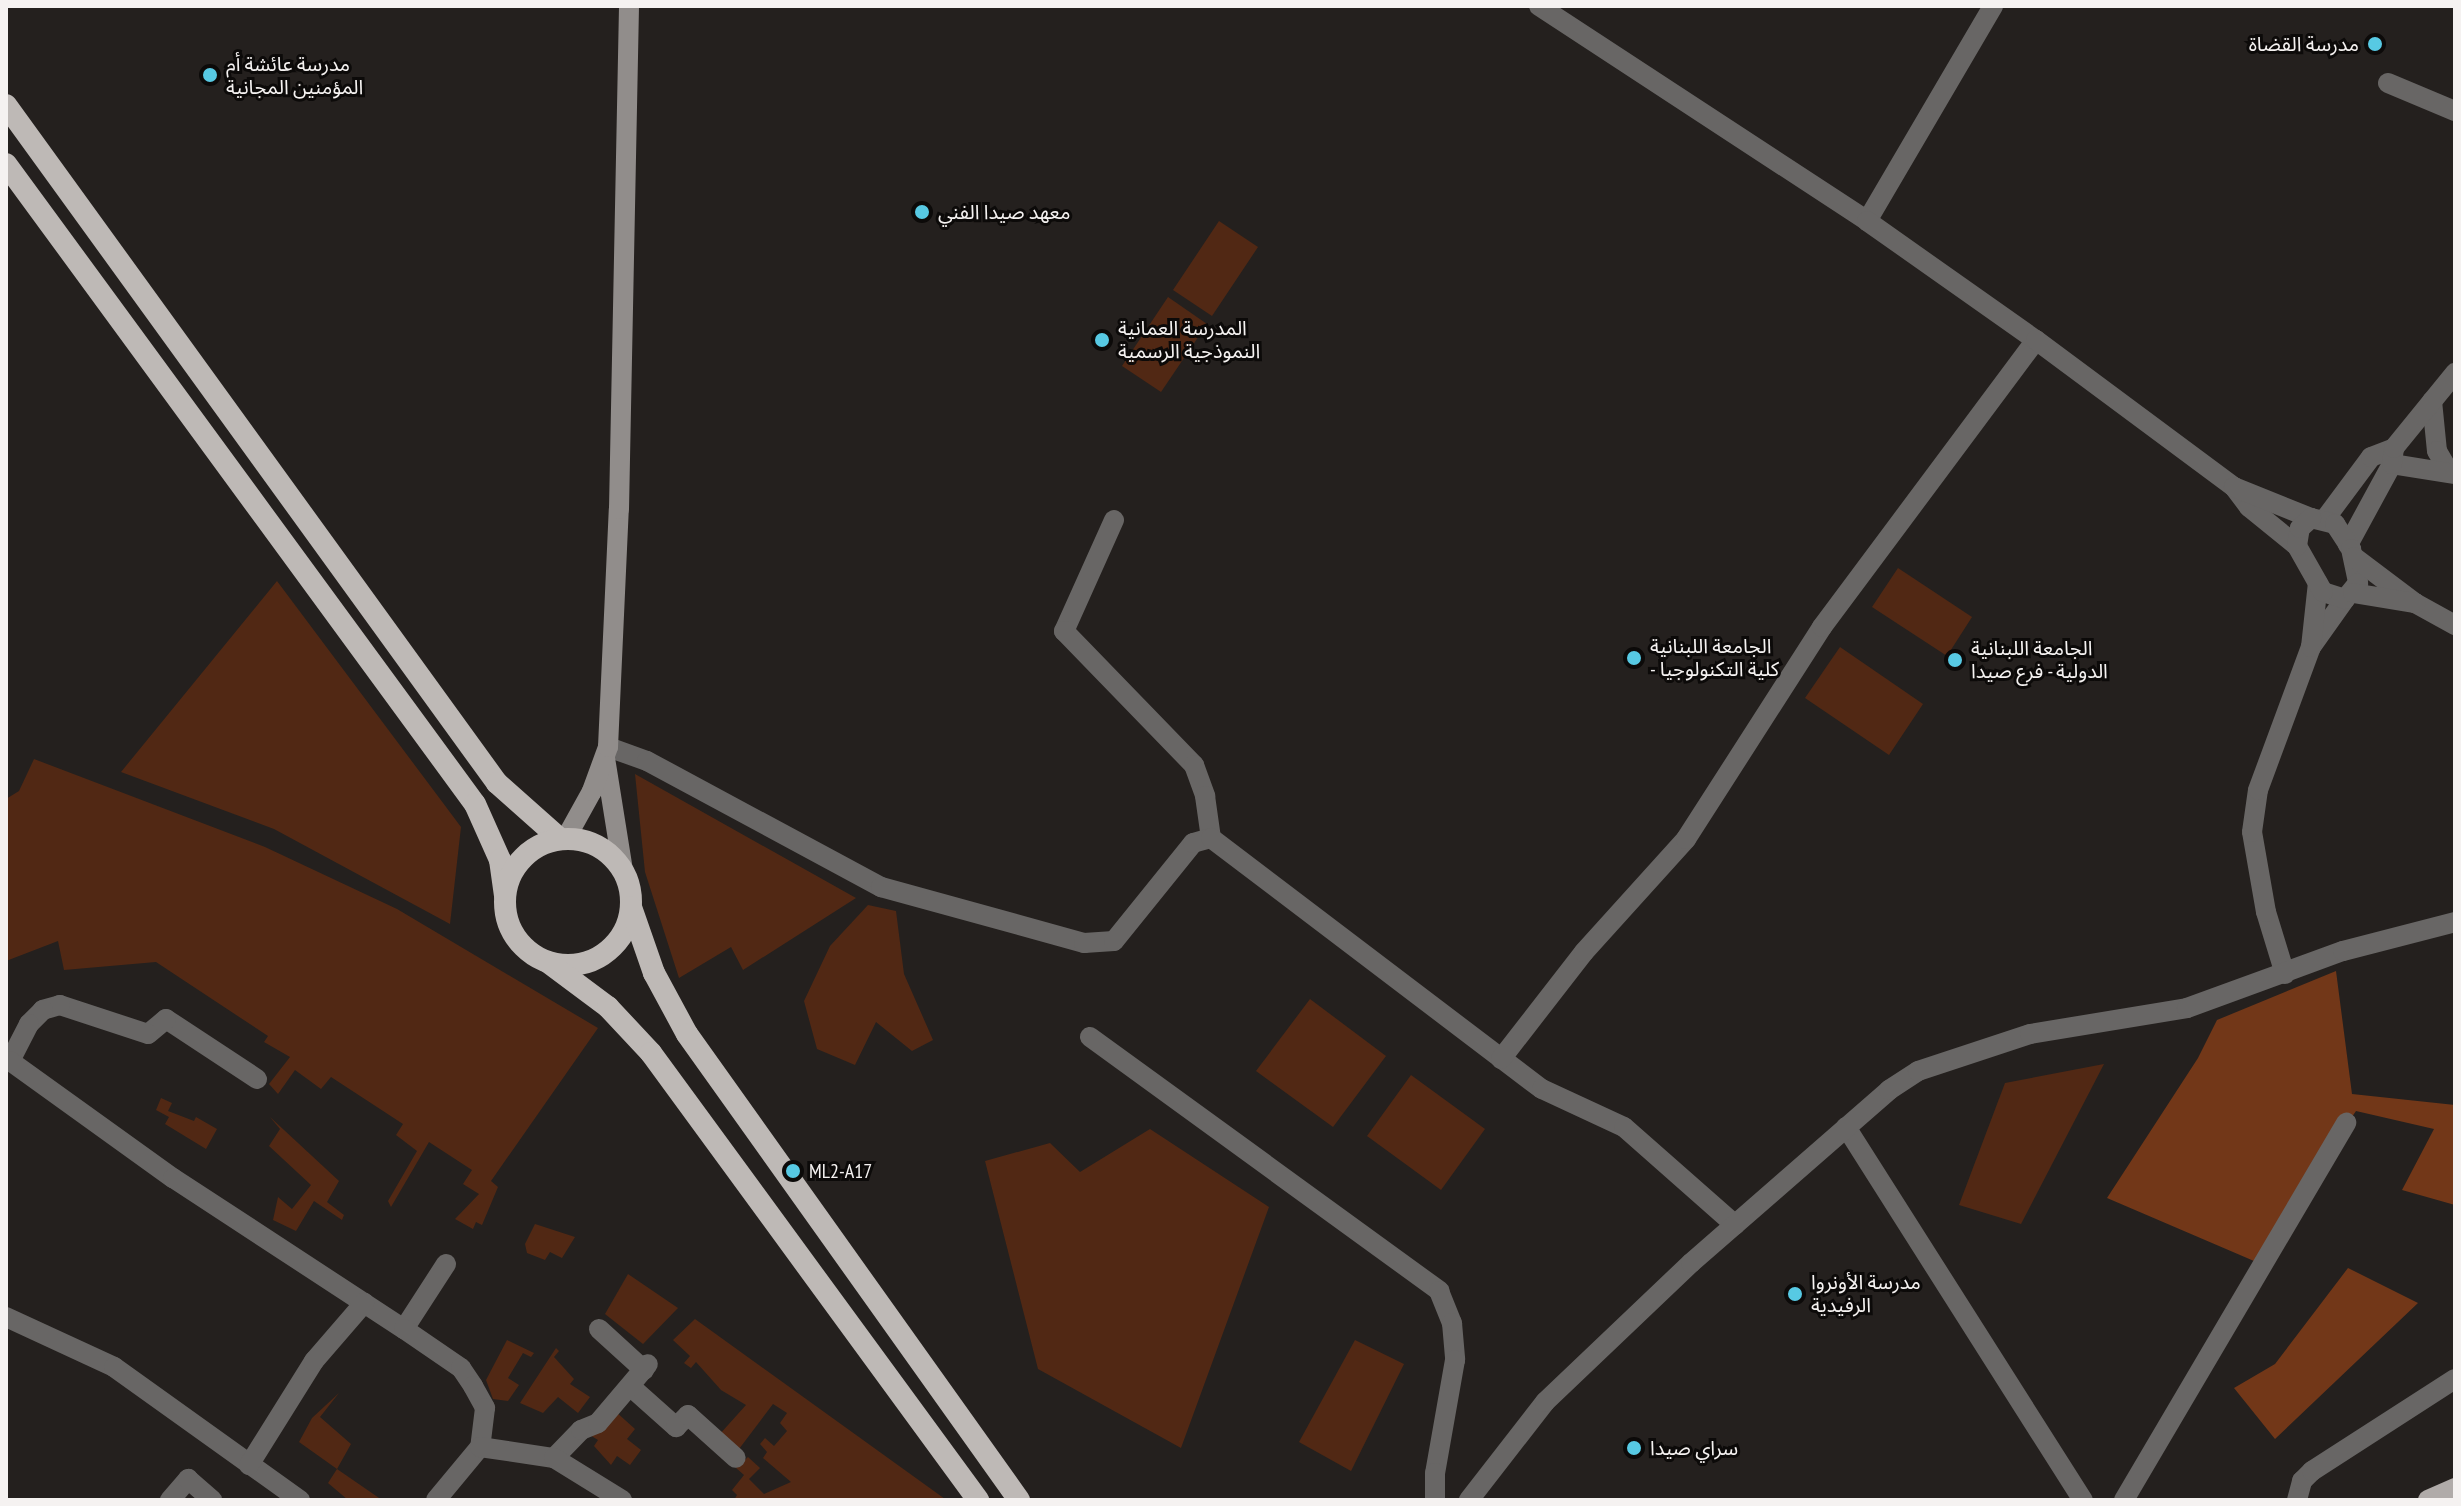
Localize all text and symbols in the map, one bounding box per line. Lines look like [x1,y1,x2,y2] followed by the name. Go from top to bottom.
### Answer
[2249,32,2359,56] place label: مدرسة القضاة
[2366,35,2384,53] marker: مدرسة القضاة
[226,52,363,99] place label: مدرسة عائشة أم المؤمنين المجانية
[201,66,219,84] marker: مدرسة عائشة أم المؤمنين المجانية
[938,200,1071,224] place label: معهد صيدا الفني
[913,203,931,221] marker: معهد صيدا الفني
[1118,316,1260,363] place label: المدرسة العمانية النموذجية الرسمية
[1093,331,1111,349] marker: المدرسة العمانية النموذجية الرسمية
[1650,634,1779,681] place label: الجامعة اللبنانية - كلية التكنولوجيا
[1971,636,2109,683] place label: الجامعة اللبنانية الدولية - فرع صيدا
[1625,649,1643,667] marker: الجامعة اللبنانية - كلية التكنولوجيا
[1946,651,1964,669] marker: الجامعة اللبنانية الدولية - فرع صيدا
[809,1159,872,1183] place label: ML2-A17
[784,1162,802,1180] marker: ML2-A17
[1811,1270,1921,1317] place label: مدرسة الأونروا الرفيدية
[1786,1285,1804,1303] marker: مدرسة الأونروا الرفيدية
[1650,1436,1738,1460] place label: سراي صيدا
[1625,1439,1643,1457] marker: سراي صيدا

